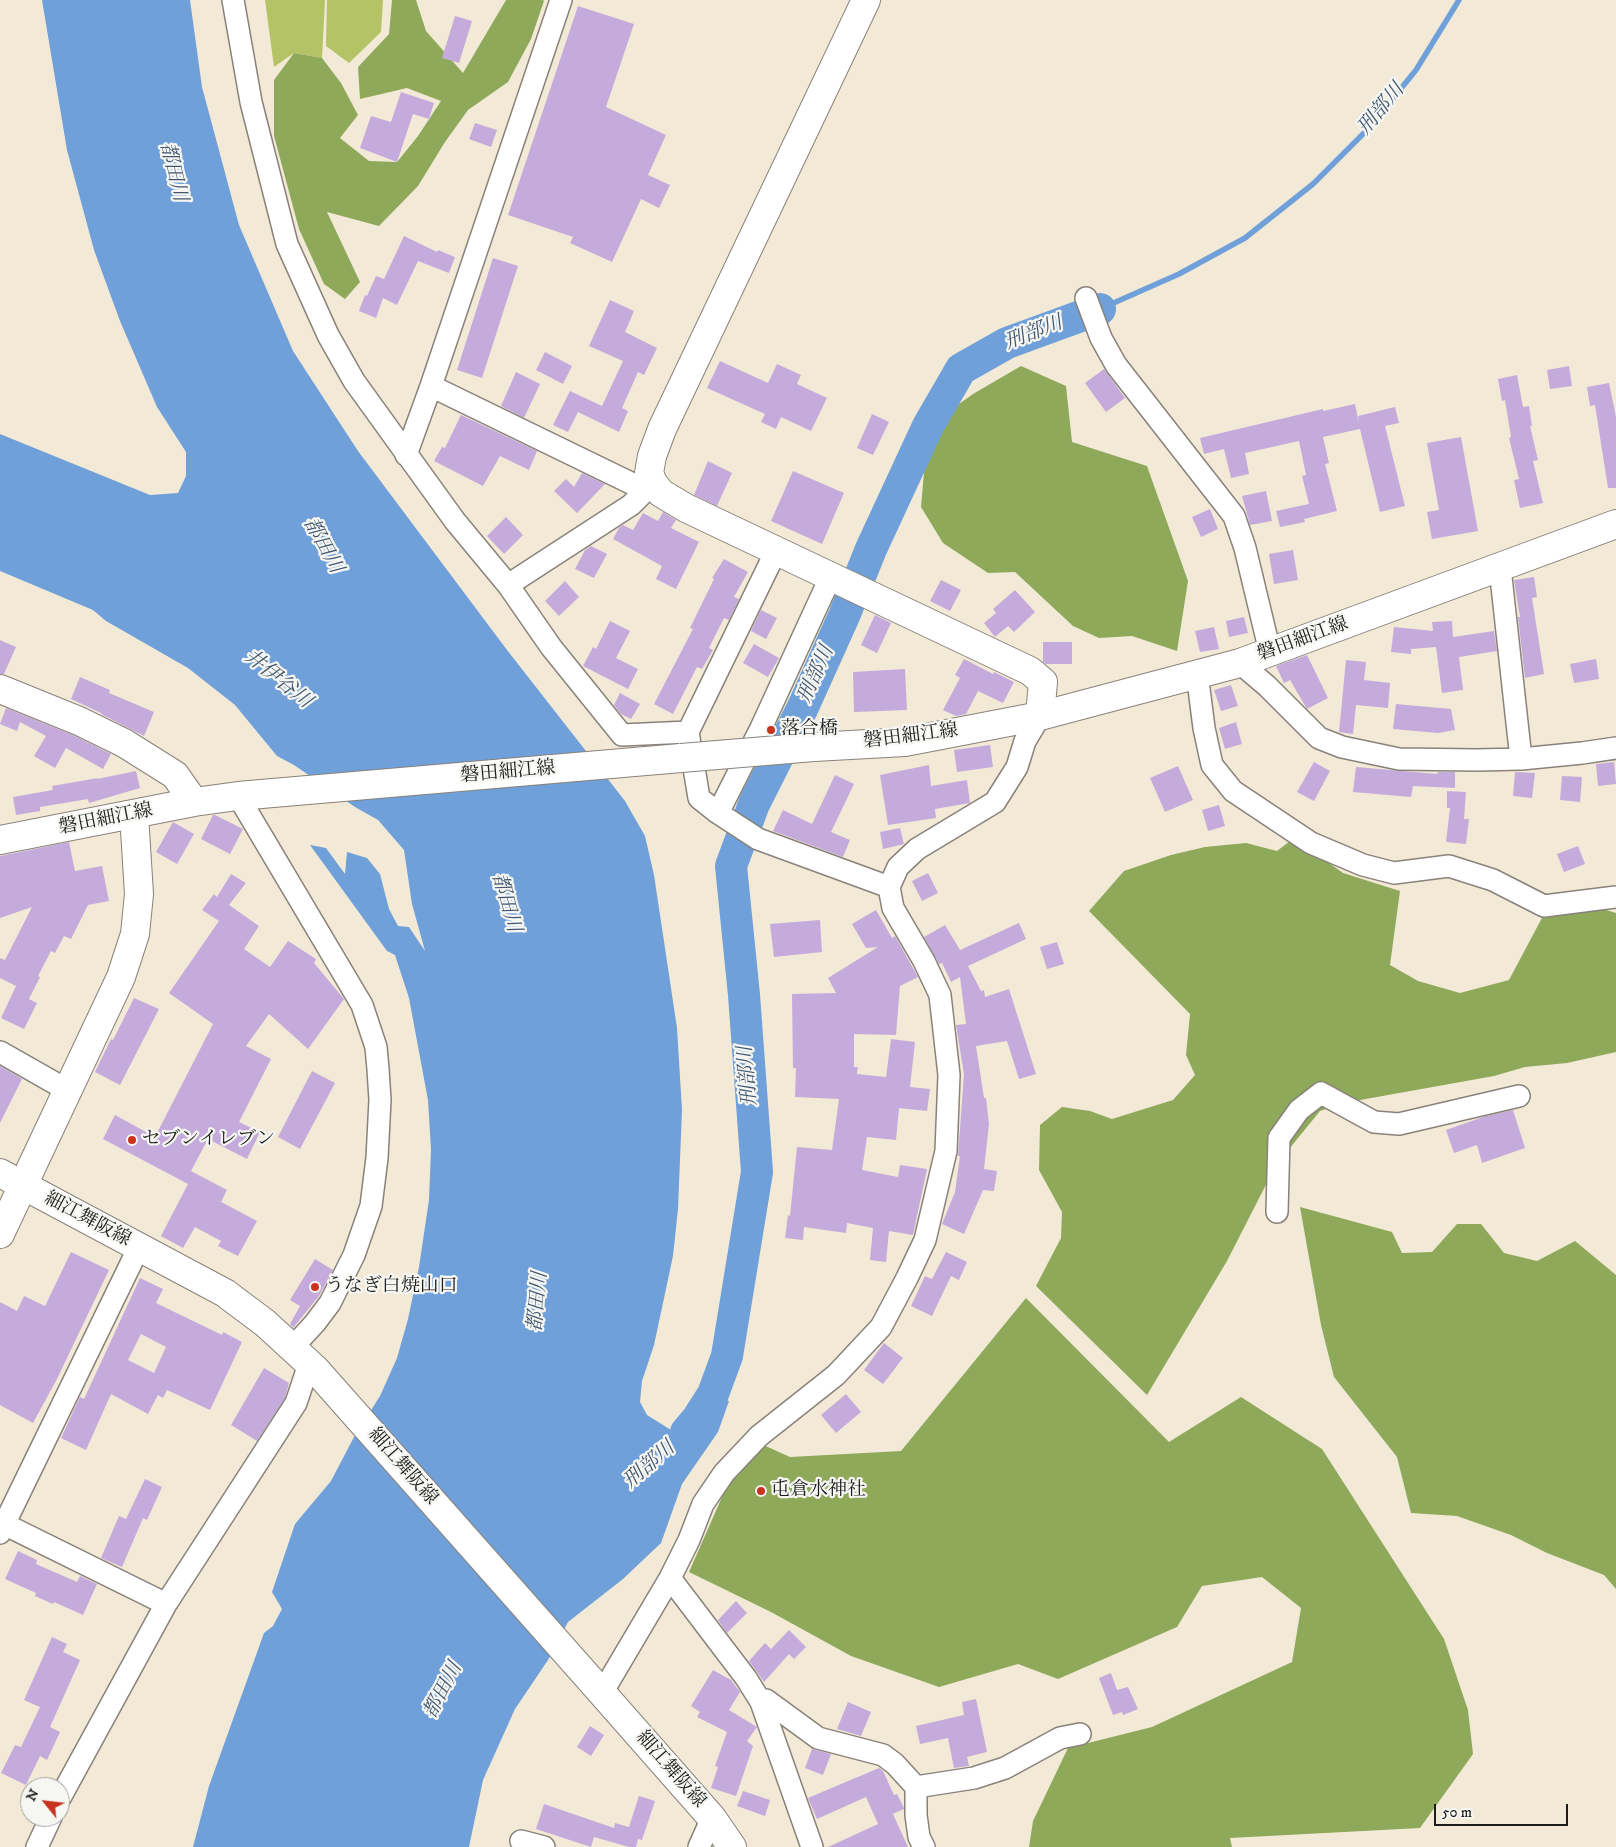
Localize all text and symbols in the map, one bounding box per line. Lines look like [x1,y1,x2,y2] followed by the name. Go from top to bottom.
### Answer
[1354,79,1410,141] water label: 刑部川
[153,140,191,204] water label: 都田川
[1002,312,1066,356] water label: 刑部川
[297,514,347,578] water label: 都田川
[1254,613,1352,667] street label: 磐田細江線
[794,643,840,707] water label: 刑部川
[238,646,316,714] water label: 井伊谷川
[781,719,838,741] place label: 落合橋
[862,720,960,754] street label: 磐田細江線
[765,724,777,736] marker: 落合橋
[460,758,556,788] street label: 磐田細江線
[57,800,155,840] street label: 磐田細江線
[485,871,525,935] water label: 都田川
[734,1045,764,1107] water label: 刑部川
[142,1129,275,1151] place label: セブンイレブン
[126,1134,138,1146] marker: セブンイレブン
[40,1188,134,1252] street label: 細江舞阪線
[524,1271,554,1333] water label: 都田川
[325,1276,458,1298] place label: うなぎ白焼山口
[309,1281,321,1293] marker: うなぎ白焼山口
[362,1424,442,1510] street label: 細江舞阪線
[619,1437,681,1495] water label: 刑部川
[771,1480,866,1502] place label: 屯倉水神社
[755,1485,767,1497] marker: 屯倉水神社
[420,1659,468,1723] water label: 都田川
[630,1727,710,1813] street label: 細江舞阪線
[20,1777,70,1827] north arrow
[22,1786,43,1805] text: N
[1436,1794,1570,1826] scale bar
[1442,1803,1472,1822] text: 50 m

